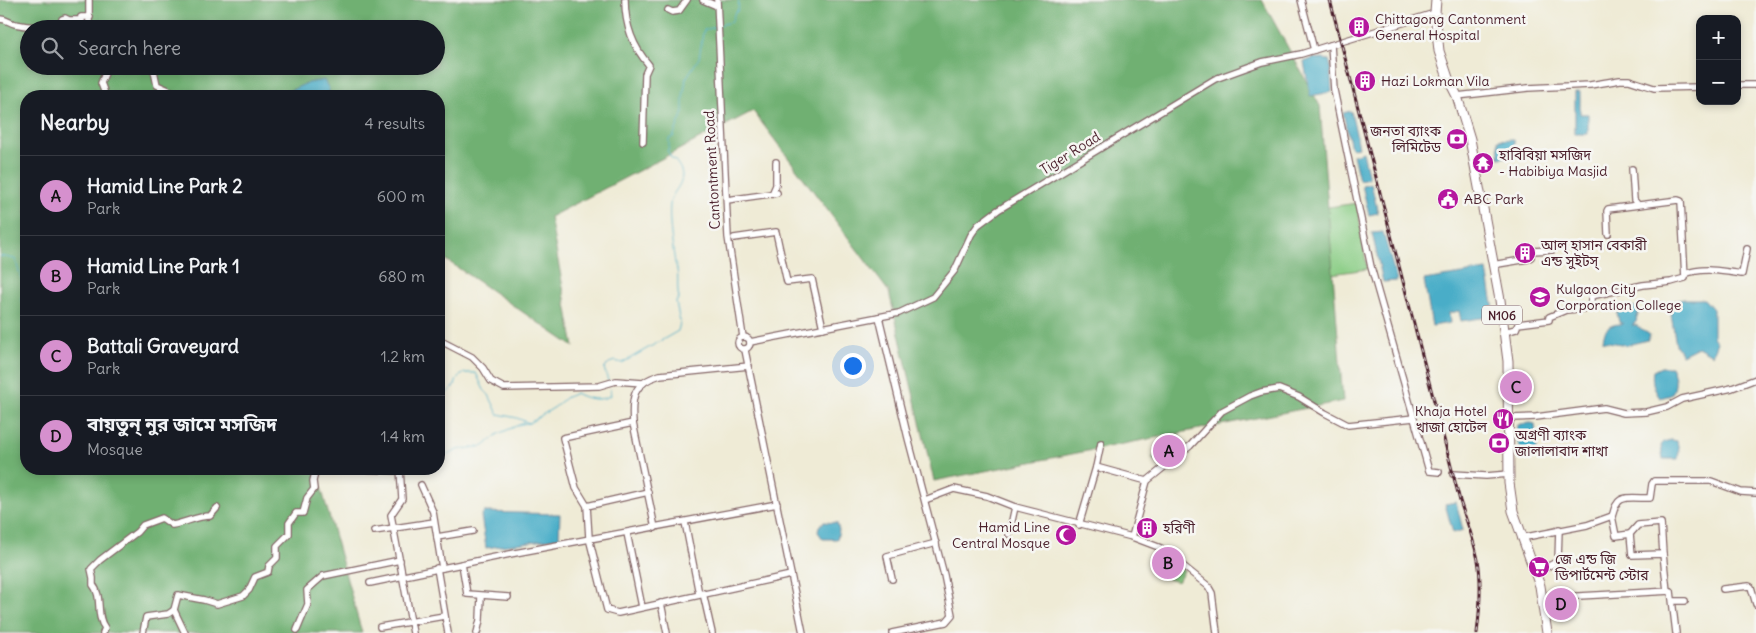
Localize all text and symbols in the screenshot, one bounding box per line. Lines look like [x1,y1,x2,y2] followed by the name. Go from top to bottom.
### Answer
[1375,10,1526,44] place label: Chittagong Cantonment General Hospital
[1347,15,1371,39] building icon: Chittagong Cantonment General Hospital
[1696,15,1741,105] map controls
[1696,15,1741,60] button: +
[20,20,445,75] search box
[38,34,66,62] icon: search
[78,36,181,60] text: Search here
[1696,60,1741,105] button: −
[1353,69,1377,93] building icon: Hazi Lokman Vila
[1381,72,1489,90] place label: Hazi Lokman Vila
[40,109,110,136] text: Nearby
[700,110,724,230] street label: Cantontment Road
[364,113,425,133] text: 4 results
[1369,122,1442,156] place label: জনতা ব্যাংক লিমিটেড
[1037,127,1103,179] street label: Tiger Road
[1445,127,1469,151] bank icon: জনতা ব্যাংক লিমিটেড
[1498,146,1608,180] place label: হাবিবিয়া মসজিদ - Habibiya Masjid
[1471,151,1495,175] temple icon: হাবিবিয়া মসজিদ - Habibiya Masjid
[87,174,243,198] text: Hamid Line Park 2
[51,186,61,206] text: A
[377,186,425,206] text: 600 m
[1436,187,1460,211] public building icon: ABC Park
[1464,190,1524,208] place label: ABC Park
[87,198,120,218] text: Park
[1540,236,1647,270] place label: আল্ হাসান বেকারী এন্ড সুইটস্
[1513,241,1537,265] building icon: আল্ হাসান বেকারী এন্ড সুইটস্
[87,254,240,278] text: Hamid Line Park 1
[51,266,61,286] text: B
[378,266,425,286] text: 680 m
[87,278,120,298] text: Park
[1556,280,1681,314] place label: Kulgaon City Corporation College
[1528,285,1552,309] school or university icon: Kulgaon City Corporation College
[1482,306,1522,324] road number: N106
[87,334,239,358] text: Battali Graveyard
[51,346,61,366] text: C
[381,346,425,366] text: 1.2 km
[840,353,866,379] your location
[87,358,120,378] text: Park
[1500,368,1532,406] pin: C
[1415,402,1488,436] place label: Khaja Hotel খাজা হোটেল
[1491,407,1515,431] restaurant icon: Khaja Hotel খাজা হোটেল
[87,412,277,436] text: বায়তুন্ নুর জামে মসজিদ
[50,426,62,446] text: D
[380,426,425,446] text: 1.4 km
[1514,426,1608,460] place label: অগ্রণী ব্যাংক জালালাবাদ শাখা
[1487,431,1511,455] bank icon: অগ্রণী ব্যাংক জালালাবাদ শাখা
[1153,432,1185,470] pin: A
[87,439,143,459] text: Mosque
[1135,516,1159,540] building icon: হরিণী
[952,518,1050,552] place label: Hamid Line Central Mosque
[1162,519,1195,537] place label: হরিণী
[1054,523,1078,547] mosque icon: Hamid Line Central Mosque
[1152,544,1184,582] pin: B
[1554,550,1649,584] place label: জে এন্ড জি ডিপার্টমেন্ট স্টোর
[1527,555,1551,579] supermarket icon: জে এন্ড জি ডিপার্টমেন্ট স্টোর
[1545,585,1577,623] pin: D

